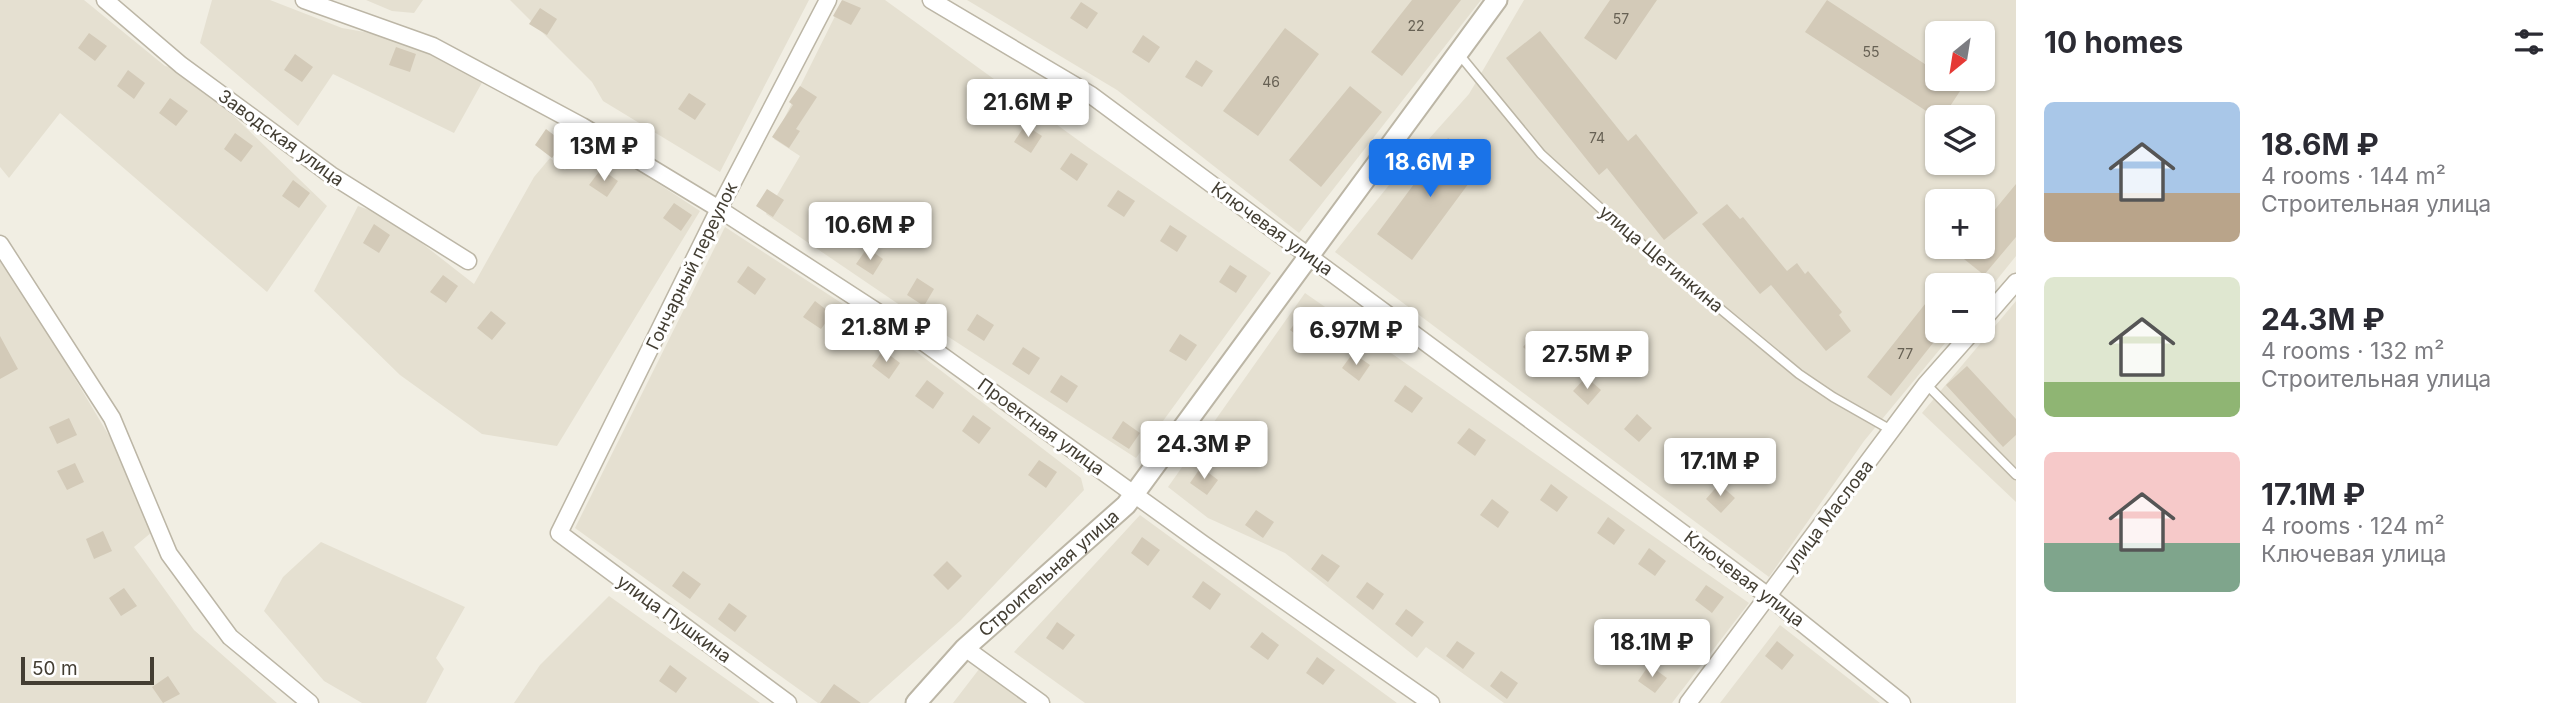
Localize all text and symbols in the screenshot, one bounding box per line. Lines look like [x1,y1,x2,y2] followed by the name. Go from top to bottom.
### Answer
[1613,10,1629,27] house number: 57
[1407,17,1425,34] house number: 22
[1925,21,1995,91] north arrow
[1925,21,1995,343] map controls
[2510,23,2548,61] icon: filters
[2044,24,2183,60] text: 10 homes
[1862,43,1880,60] house number: 55
[1262,73,1280,90] house number: 46
[963,80,1093,139] pin: 21.6M ₽
[215,85,348,190] street label: Заводская улица
[983,88,1073,116] text: 21.6M ₽
[1925,105,1995,175] button: layers
[555,124,653,183] pin: 13M ₽
[2261,126,2379,162] text: 18.6M ₽
[1589,129,1605,146] house number: 74
[2100,130,2184,214] icon: home
[570,132,638,160] text: 13M ₽
[1365,140,1495,199] pin: 18.6M ₽
[1385,148,1475,176] text: 18.6M ₽
[2261,162,2446,190] text: 4 rooms · 144 m²
[1207,177,1337,280] street label: Ключевая улица
[642,178,741,353] street label: Гончарный переулок
[1925,189,1995,259] button: +
[2261,190,2491,218] text: Строительная улица
[1595,201,1728,317] street label: улица Щетинкина
[805,202,935,262] pin: 10.6M ₽
[825,211,915,239] text: 10.6M ₽
[1925,273,1995,343] button: −
[2261,301,2385,337] text: 24.3M ₽
[821,304,951,364] pin: 21.8M ₽
[2100,305,2184,389] icon: home
[1291,308,1421,367] pin: 6.97M ₽
[841,313,931,341] text: 21.8M ₽
[1309,316,1403,344] text: 6.97M ₽
[1522,332,1652,391] pin: 27.5M ₽
[2261,337,2444,365] text: 4 rooms · 132 m²
[1541,340,1633,368] text: 27.5M ₽
[1897,345,1913,362] house number: 77
[2261,365,2491,393] text: Строительная улица
[974,374,1109,479] street label: Проектная улица
[1139,421,1269,481] pin: 24.3M ₽
[1157,430,1251,458] text: 24.3M ₽
[1655,438,1785,498] pin: 17.1M ₽
[1680,447,1760,475] text: 17.1M ₽
[1780,456,1877,576] street label: улица Маслова
[2261,476,2365,512] text: 17.1M ₽
[2100,480,2184,564] icon: home
[974,505,1123,641] street label: Строительная улица
[2261,512,2445,540] text: 4 rooms · 124 m²
[1680,527,1809,631] street label: Ключевая улица
[2261,540,2446,568] text: Ключевая улица
[613,570,735,667] street label: улица Пушкина
[1587,620,1717,679] pin: 18.1M ₽
[1610,628,1694,656] text: 18.1M ₽
[21,654,154,686] scale bar
[32,657,78,680] text: 50 m

